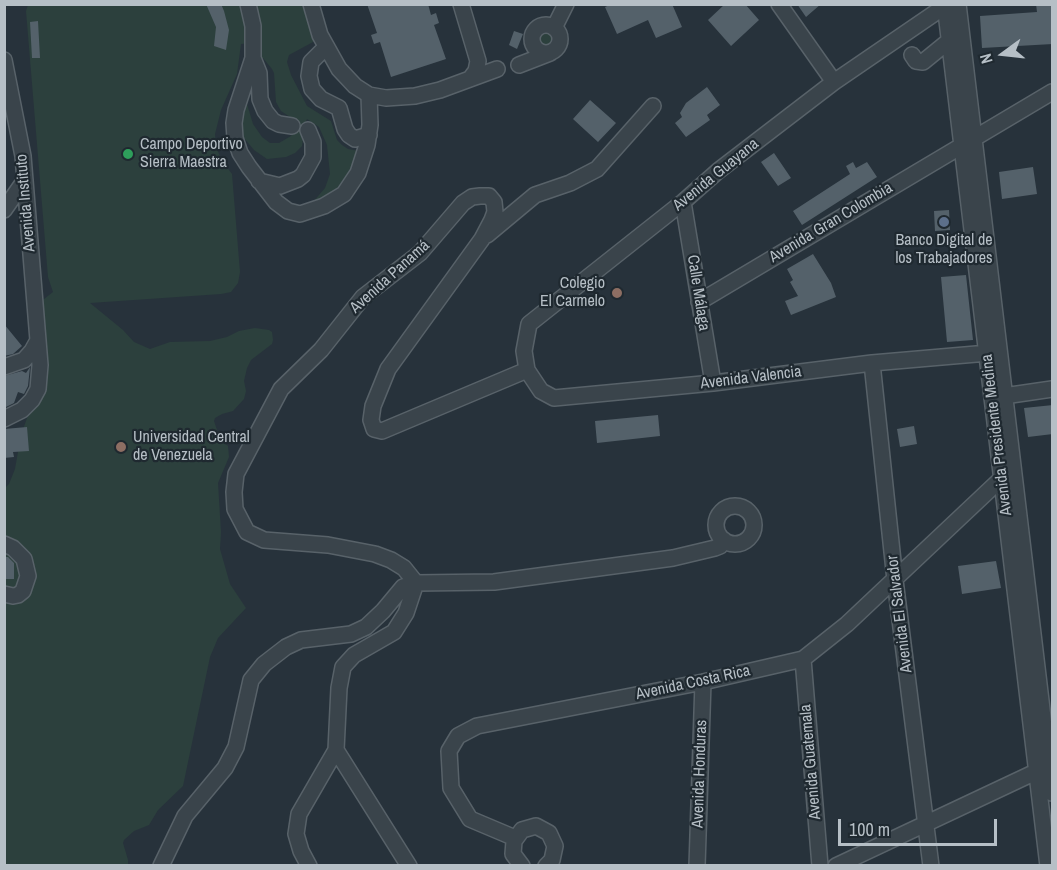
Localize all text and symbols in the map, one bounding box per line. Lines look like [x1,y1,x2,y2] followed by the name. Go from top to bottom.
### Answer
[973,24,1033,84] north arrow
[974,51,997,66] text: N
[140,135,243,173] place label: Campo Deportivo Sierra Maestra
[669,135,763,215] street label: Avenida Guayana
[121,147,135,161] marker: Campo Deportivo Sierra Maestra
[12,153,40,253] street label: Avenida Instituto
[766,179,896,267] street label: Avenida Gran Colombia
[937,215,951,229] marker: Banco Digital de los Trabajadores
[895,231,993,269] place label: Banco Digital de los Trabajadores
[346,236,434,318] street label: Avenida Panamá
[683,254,713,332] street label: Calle Málaga
[540,274,605,312] place label: Colegio El Carmelo
[610,286,624,300] marker: Colegio El Carmelo
[978,353,1016,517] street label: Avenida Presidente Medina
[699,362,803,394] street label: Avenida Valencia
[133,428,250,466] place label: Universidad Central de Venezuela
[114,440,128,454] marker: Universidad Central de Venezuela
[883,554,917,674] street label: Avenida El Salvador
[634,662,752,704] street label: Avenida Costa Rica
[796,704,826,820] street label: Avenida Guatemala
[689,719,711,829] street label: Avenida Honduras
[841,807,1000,845] scale bar
[849,817,890,842] text: 100 m

